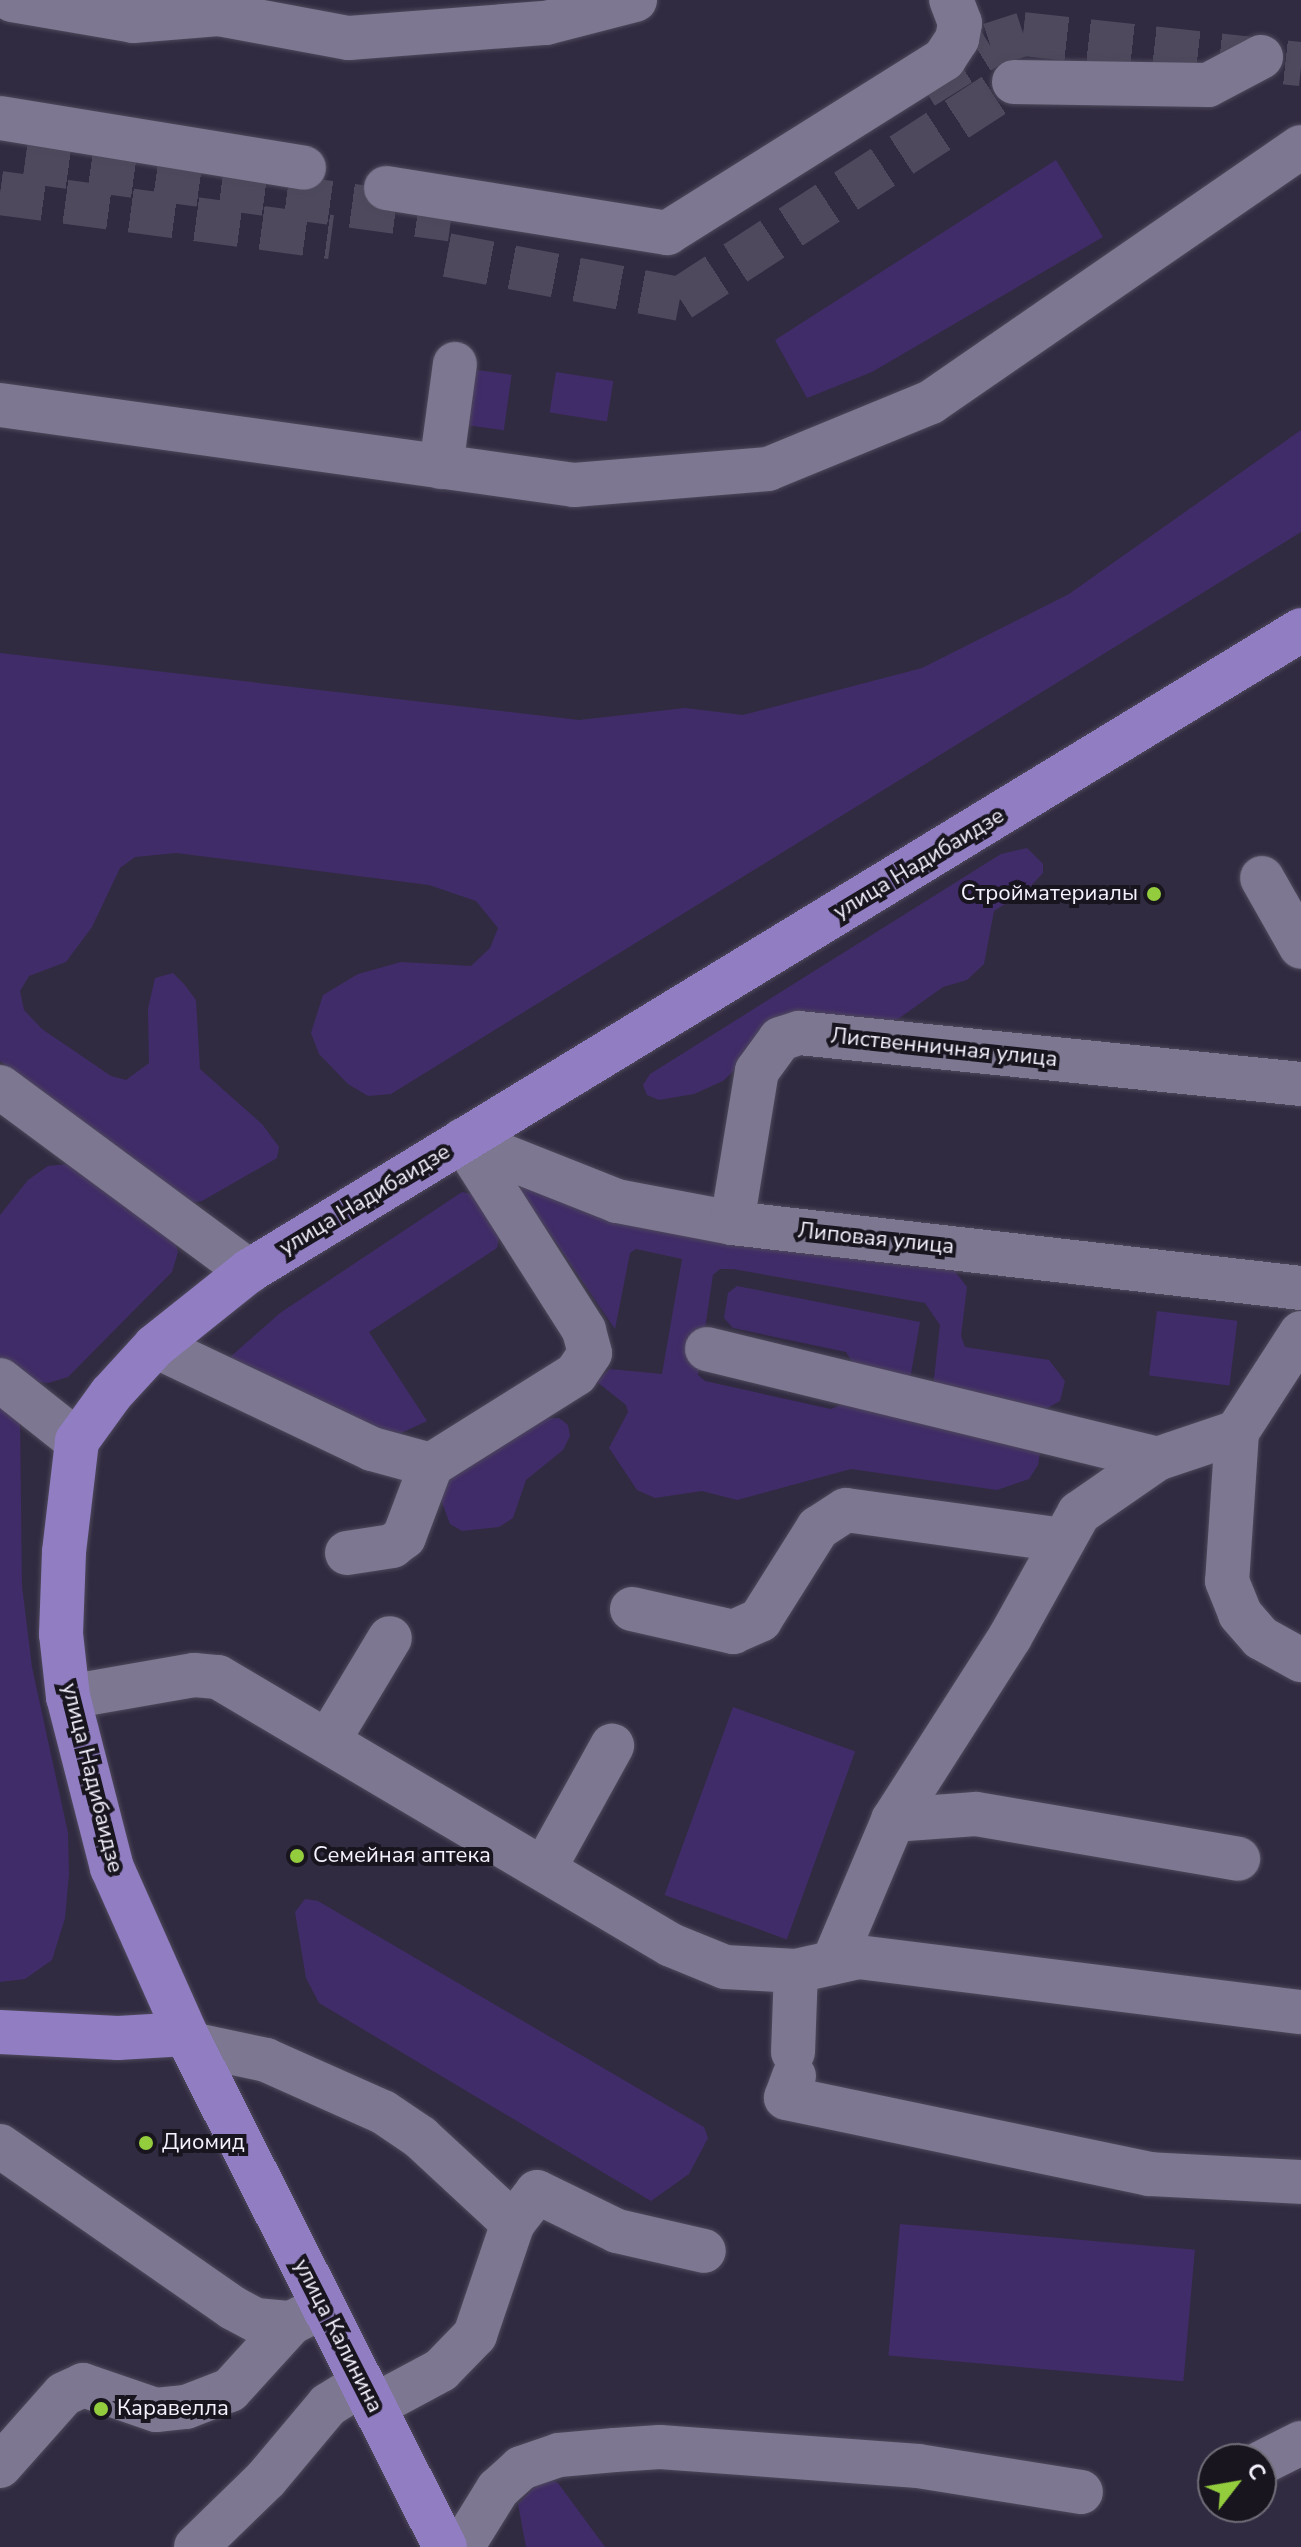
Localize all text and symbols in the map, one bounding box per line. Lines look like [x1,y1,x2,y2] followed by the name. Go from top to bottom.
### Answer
[829,803,1009,925] street label: улица Надибаидзе
[961,881,1138,907] place label: Стройматериалы
[1145,885,1163,903] marker: Стройматериалы
[829,1023,1059,1073] street label: Лиственничная улица
[275,1139,455,1261] street label: улица Надибаидзе
[796,1218,956,1260] street label: Липовая улица
[56,1680,128,1876] street label: улица Надибаидзе
[313,1843,491,1869] place label: Семейная аптека
[288,1847,306,1865] marker: Семейная аптека
[162,2130,245,2156] place label: Диомид
[137,2134,155,2152] marker: Диомид
[288,2255,388,2417] street label: улица Калинина
[117,2396,229,2422] place label: Каравелла
[92,2400,110,2418] marker: Каравелла
[1197,2443,1277,2523] north arrow
[1239,2458,1273,2486] text: С

